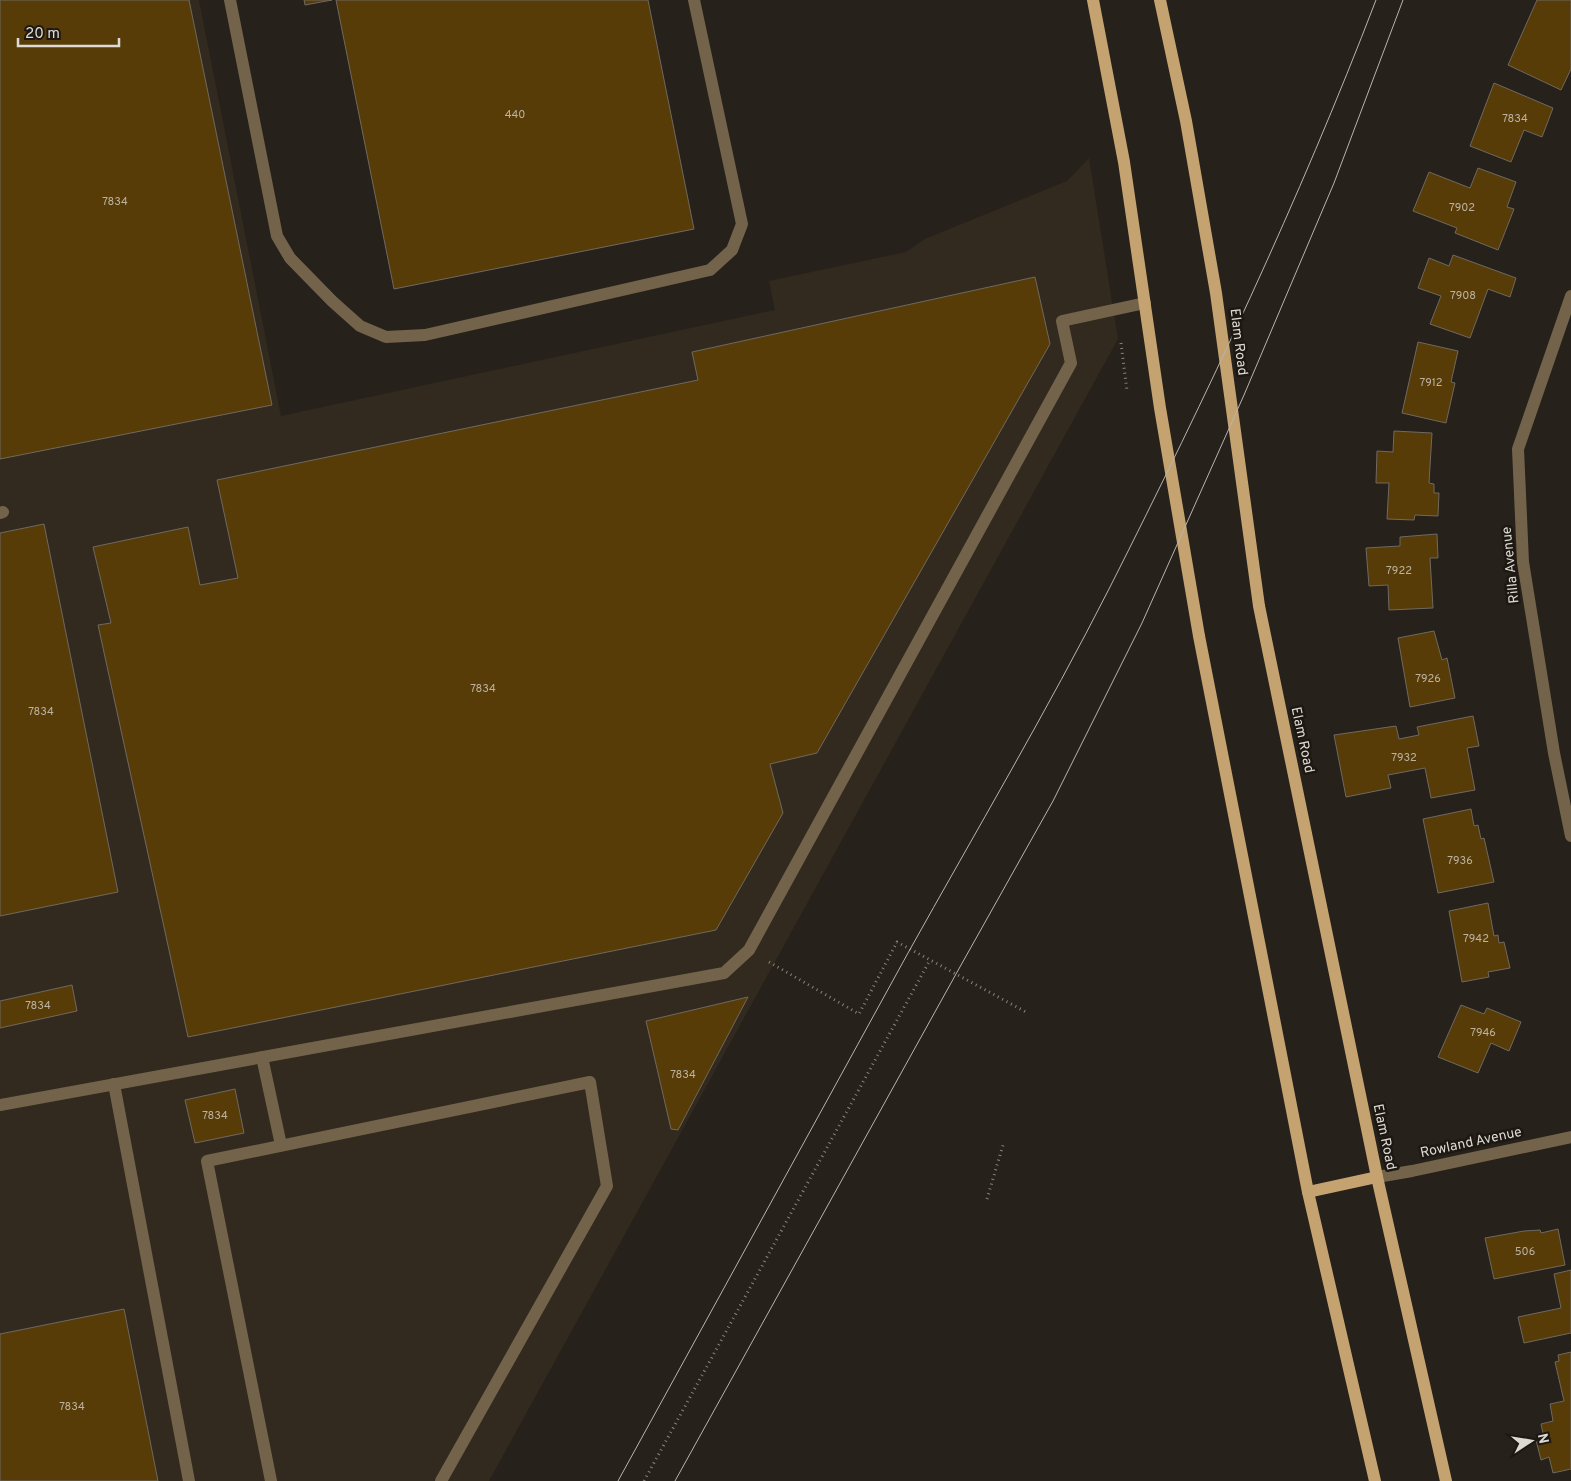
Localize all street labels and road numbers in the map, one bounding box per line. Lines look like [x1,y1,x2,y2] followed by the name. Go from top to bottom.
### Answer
[1225,308,1251,376] street label: Elam Road
[1499,526,1523,604] street label: Rilla Avenue
[1287,705,1317,775] street label: Elam Road
[1369,1102,1399,1172] street label: Elam Road
[1419,1124,1523,1162] street label: Rowland Avenue

